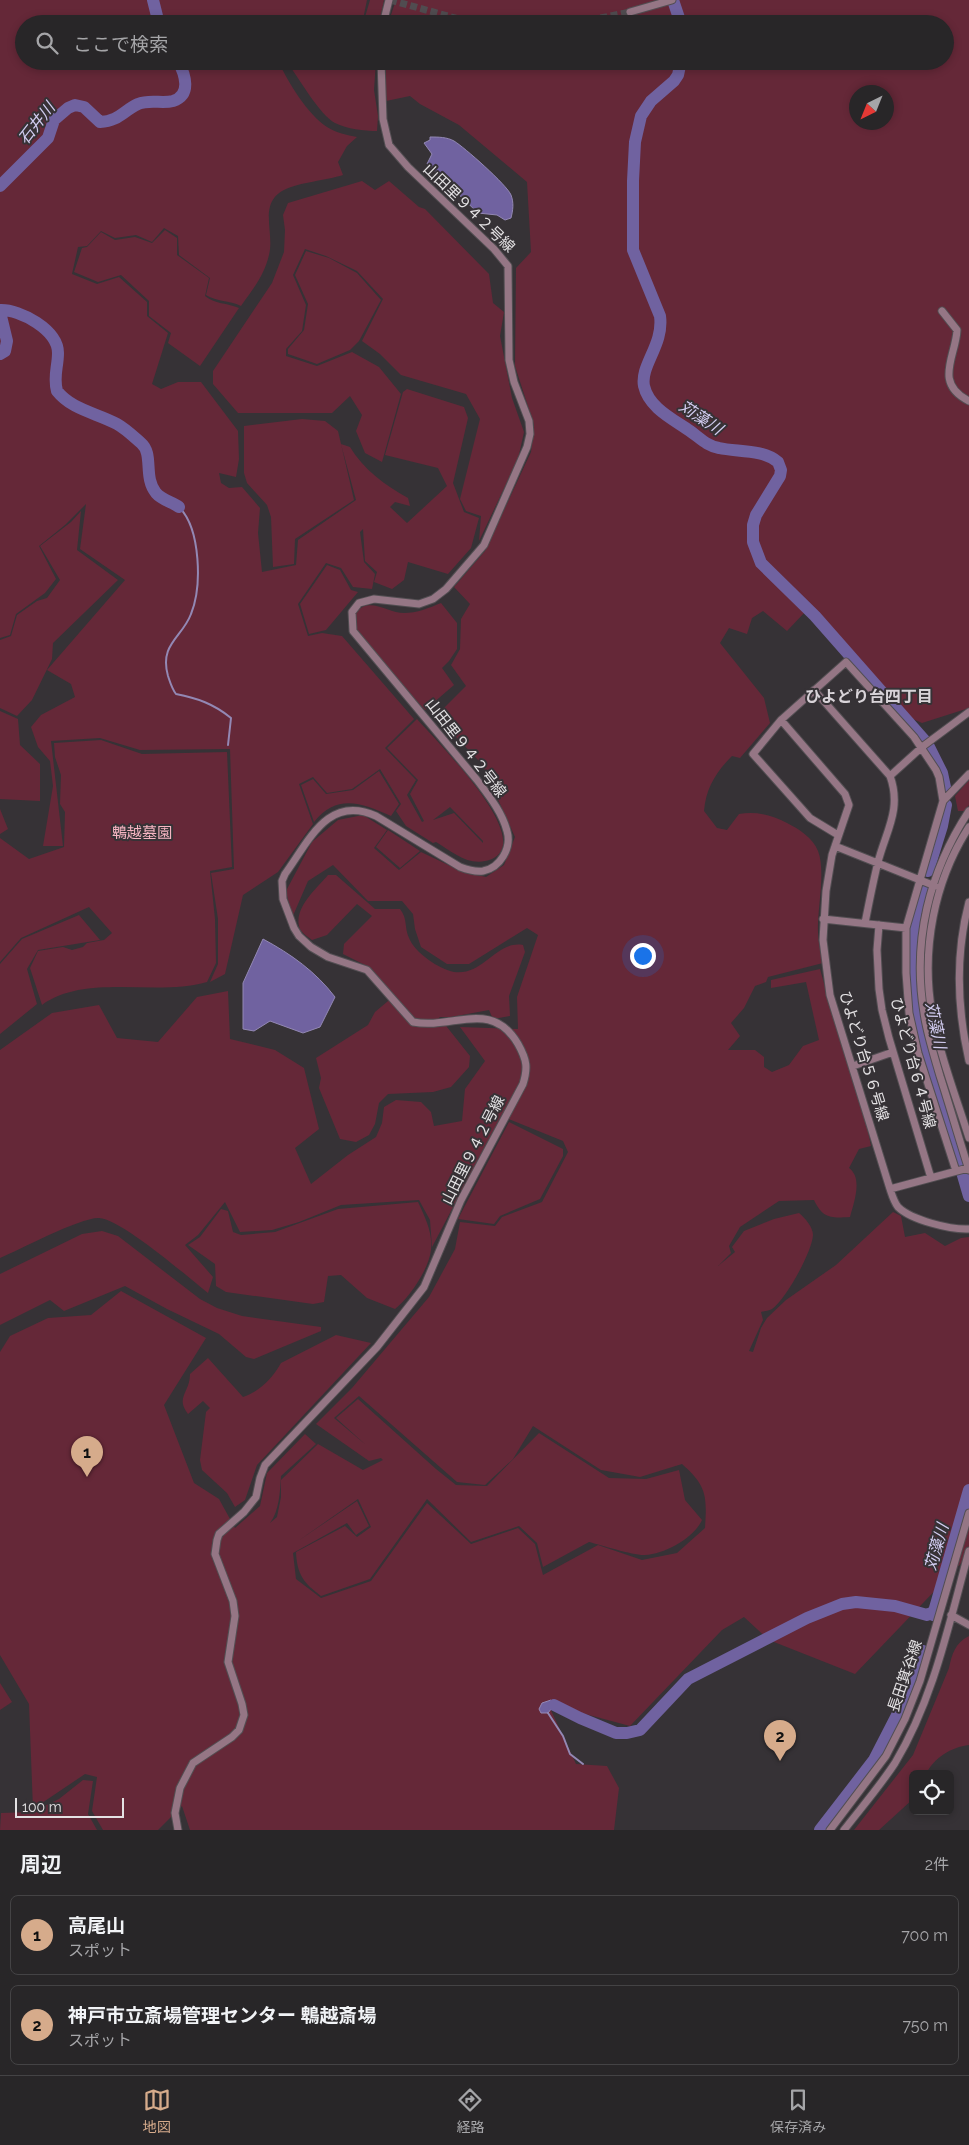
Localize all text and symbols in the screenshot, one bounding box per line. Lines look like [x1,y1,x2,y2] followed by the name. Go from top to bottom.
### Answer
[15,15,954,70] search box
[33,29,61,57] icon: search
[73,33,168,55] text: ここで検索
[849,85,894,130] north arrow
[14,97,60,148] water label: 石井川
[420,160,518,256] street label: 山田里９４２号線
[675,396,728,440] water label: 苅藻川
[805,687,933,706] district label: ひよどり台四丁目
[422,695,510,801] street label: 山田里９４２号線
[112,824,172,842] park label: 鵯越墓園
[630,943,656,969] your location
[836,989,892,1123] street label: ひよどり台５６号線
[887,995,939,1131] street label: ひよどり台６４号線
[921,1000,950,1053] water label: 苅藻川
[438,1092,508,1208] street label: 山田里９４２号線
[71,1436,103,1477] pin: 1
[921,1520,953,1573] water label: 苅藻川
[884,1638,926,1714] street label: 長田箕谷線
[764,1720,796,1761] pin: 2
[909,1770,954,1815] map controls
[909,1770,954,1815] button: locate
[15,1795,124,1818] scale bar
[22,1799,62,1815] text: 100 m
[20,1852,62,1877] text: 周辺
[925,1855,949,1874] text: 2件
[68,1914,125,1936] text: 高尾山
[33,1926,41,1945] text: 1
[901,1926,948,1945] text: 700 m
[68,1941,132,1960] text: スポット
[68,2004,377,2026] text: 神戸市立斎場管理センター 鵯越斎場
[32,2016,42,2035] text: 2
[902,2016,948,2035] text: 750 m
[68,2031,132,2050] text: スポット
[143,2086,171,2136] tab: 地図
[456,2086,484,2136] tab: 経路
[770,2086,826,2136] tab: 保存済み

